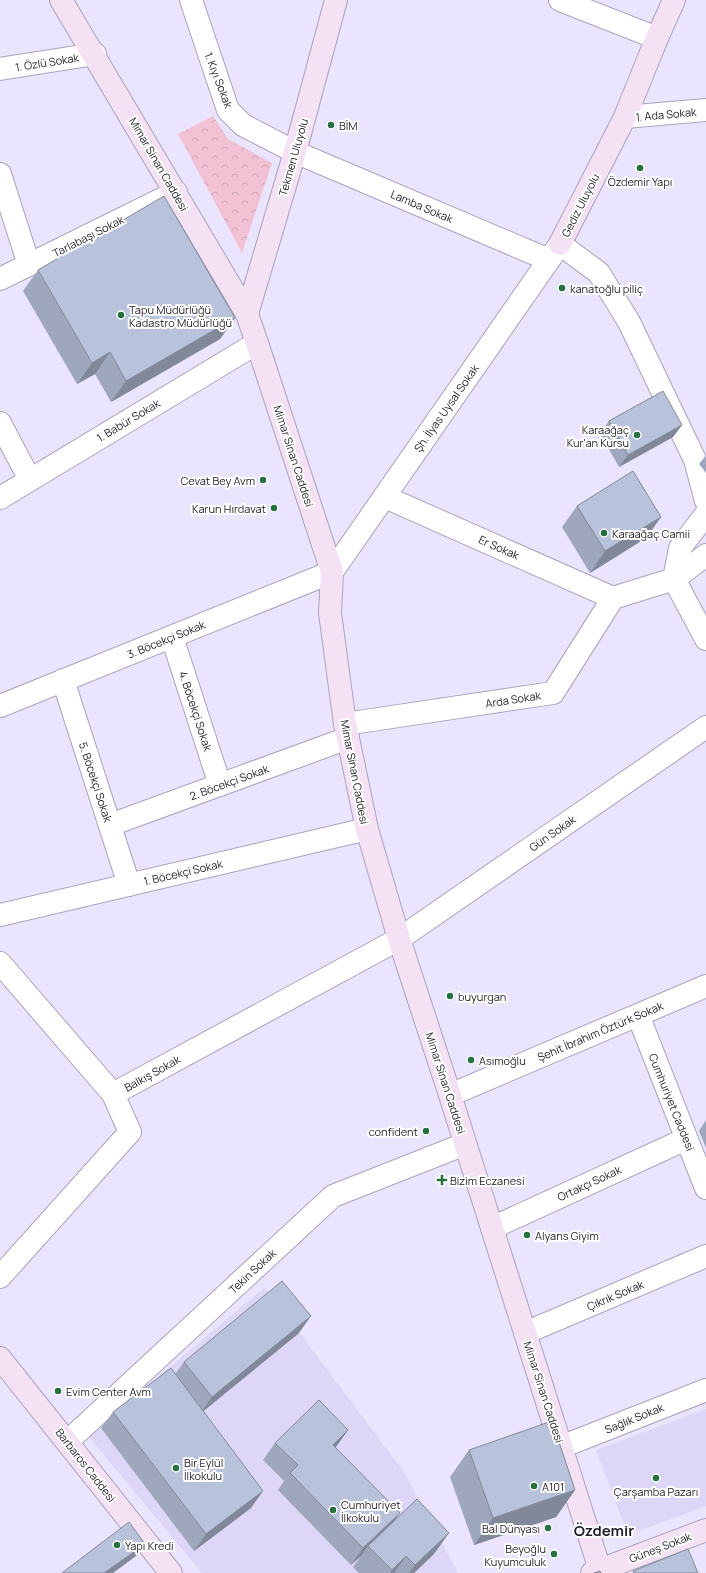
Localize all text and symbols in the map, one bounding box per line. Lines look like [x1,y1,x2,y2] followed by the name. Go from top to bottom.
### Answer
[14,49,80,74] street label: 1. Özlü Sokak
[201,50,237,111] street label: 1. Kıyı Sokak
[635,104,698,124] street label: 1. Ada Sokak
[126,114,192,214] street label: Mimar Sinan Caddesi
[275,117,311,197] street label: Tekmen Uluyolu
[339,118,358,133] place label: BİM
[326,120,336,130] marker: BİM
[635,163,645,173] marker: Özdemir Yapı
[558,171,602,239] street label: Gediz Uluyolu
[608,174,672,189] place label: Özdemir Yapı
[389,186,456,226] street label: Lamba Sokak
[50,211,127,260] street label: Tarlabaşı Sokak
[570,281,643,296] place label: kanatoğlu piliç
[557,283,567,293] marker: kanatoğlu piliç
[129,302,232,330] place label: Tapu Müdürlüğü Kadastro Müdürlüğü
[116,310,126,320] marker: Tapu Müdürlüğü Kadastro Müdürlüğü
[410,361,482,455] street label: Şh. İlyas Uysal Sokak
[94,395,163,445] street label: 1. Babür Sokak
[270,403,318,509] street label: Mimar Sinan Caddesi
[567,422,629,450] place label: Karaağaç Kur'an Kursu
[632,430,642,440] marker: Karaağaç Kur'an Kursu
[180,473,255,488] place label: Cevat Bey Avm
[258,475,268,485] marker: Cevat Bey Avm
[192,501,266,516] place label: Karun Hırdavat
[269,503,279,513] marker: Karun Hırdavat
[612,526,690,541] place label: Karaağaç Camii
[599,528,609,538] marker: Karaağaç Camii
[476,531,522,563] street label: Er Sokak
[125,616,208,662] street label: 3. Böcekçi Sokak
[176,669,216,753] street label: 4. Böcekçi Sokak
[484,687,542,711] street label: Arda Sokak
[338,719,372,825] street label: Mimar Sinan Caddesi
[76,740,116,824] street label: 5. Böcekçi Sokak
[187,761,271,803] street label: 2. Böcekçi Sokak
[526,811,579,854] street label: Gün Sokak
[142,855,225,888] street label: 1. Böcekçi Sokak
[458,989,506,1004] place label: buyurgan
[445,991,455,1001] marker: buyurgan
[535,997,666,1064] street label: Şehit İbrahim Öztürk Sokak
[422,1030,470,1136] street label: Mimar Sinan Caddesi
[121,1051,183,1095] street label: Balkış Sokak
[646,1051,698,1153] street label: Cumhuriyet Caddesi
[479,1053,526,1068] place label: Asımoğlu
[466,1055,476,1065] marker: Asımoğlu
[369,1124,418,1139] place label: confident
[421,1126,431,1136] marker: confident
[555,1161,624,1204] street label: Ortakçı Sokak
[450,1173,524,1188] place label: Bizim Eczanesi
[437,1175,447,1185] marker: Bizim Eczanesi
[535,1228,599,1243] place label: Alyans Giyim
[522,1230,532,1240] marker: Alyans Giyim
[225,1245,279,1297] street label: Tekin Sokak
[584,1276,646,1314] street label: Çıkrık Sokak
[520,1339,568,1445] street label: Mimar Sinan Caddesi
[66,1384,151,1399] place label: Evim Center Avm
[53,1386,63,1396] marker: Evim Center Avm
[602,1399,666,1437] street label: Sağlık Sokak
[53,1425,119,1505] street label: Barbaros Caddesi
[184,1455,223,1483] place label: Bir Eylül İlkokulu
[171,1463,181,1473] marker: Bir Eylül İlkokulu
[651,1473,661,1483] marker: Çarşamba Pazarı
[542,1479,564,1494] place label: A101
[529,1481,539,1491] marker: A101
[614,1484,698,1499] place label: Çarşamba Pazarı
[341,1497,401,1525] place label: Cumhuriyet İlkokulu
[328,1505,338,1515] marker: Cumhuriyet İlkokulu
[574,1520,634,1541] district label: Özdemir
[482,1521,540,1536] place label: Bal Dünyası
[543,1523,553,1533] marker: Bal Dünyası
[627,1528,694,1566] street label: Güneş Sokak
[125,1538,174,1553] place label: Yapı Kredi
[112,1540,122,1550] marker: Yapı Kredi
[485,1541,547,1569] place label: Beyoğlu Kuyumculuk
[549,1549,559,1559] marker: Beyoğlu Kuyumculuk

